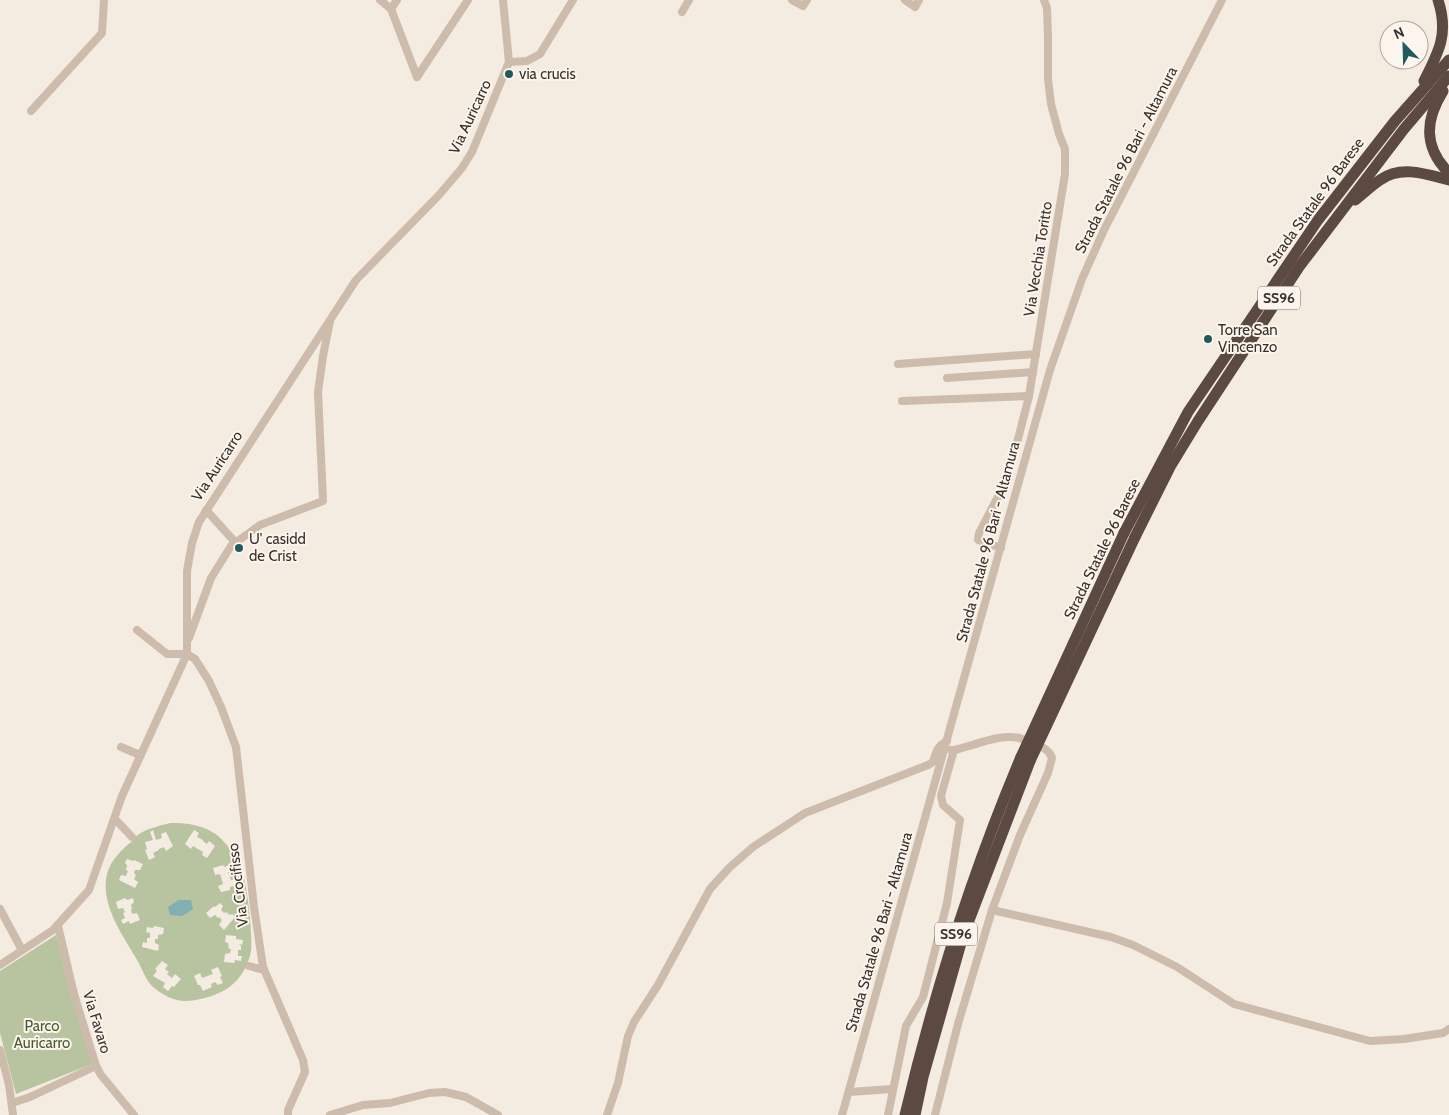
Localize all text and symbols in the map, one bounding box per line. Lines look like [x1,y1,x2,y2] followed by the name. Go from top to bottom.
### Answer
[1379,20,1429,70] north arrow
[1391,23,1407,43] text: N
[1071,63,1181,256] street label: Strada Statale 96 Bari - Altamura
[519,65,576,83] place label: via crucis
[503,68,515,80] marker: via crucis
[445,77,495,157] street label: Via Auricarro
[1262,134,1368,270] street label: Strada Statale 96 Barese
[1020,200,1056,318] street label: Via Vecchia Toritto
[1258,286,1300,310] road number: SS96
[1218,321,1278,356] place label: Torre San Vincenzo
[1202,333,1214,345] marker: Torre San Vincenzo
[188,428,246,504] street label: Via Auricarro
[953,439,1024,644] street label: Strada Statale 96 Bari - Altamura
[1060,475,1144,622] street label: Strada Statale 96 Barese
[249,530,306,565] place label: U' casidd de Crist
[233,542,245,554] marker: U' casidd de Crist
[842,829,916,1034] street label: Strada Statale 96 Bari - Altamura
[224,842,252,928] street label: Via Crocifisso
[935,922,977,946] road number: SS96
[79,988,115,1056] street label: Via Favaro
[14,1017,70,1052] park label: Parco Auricarro

